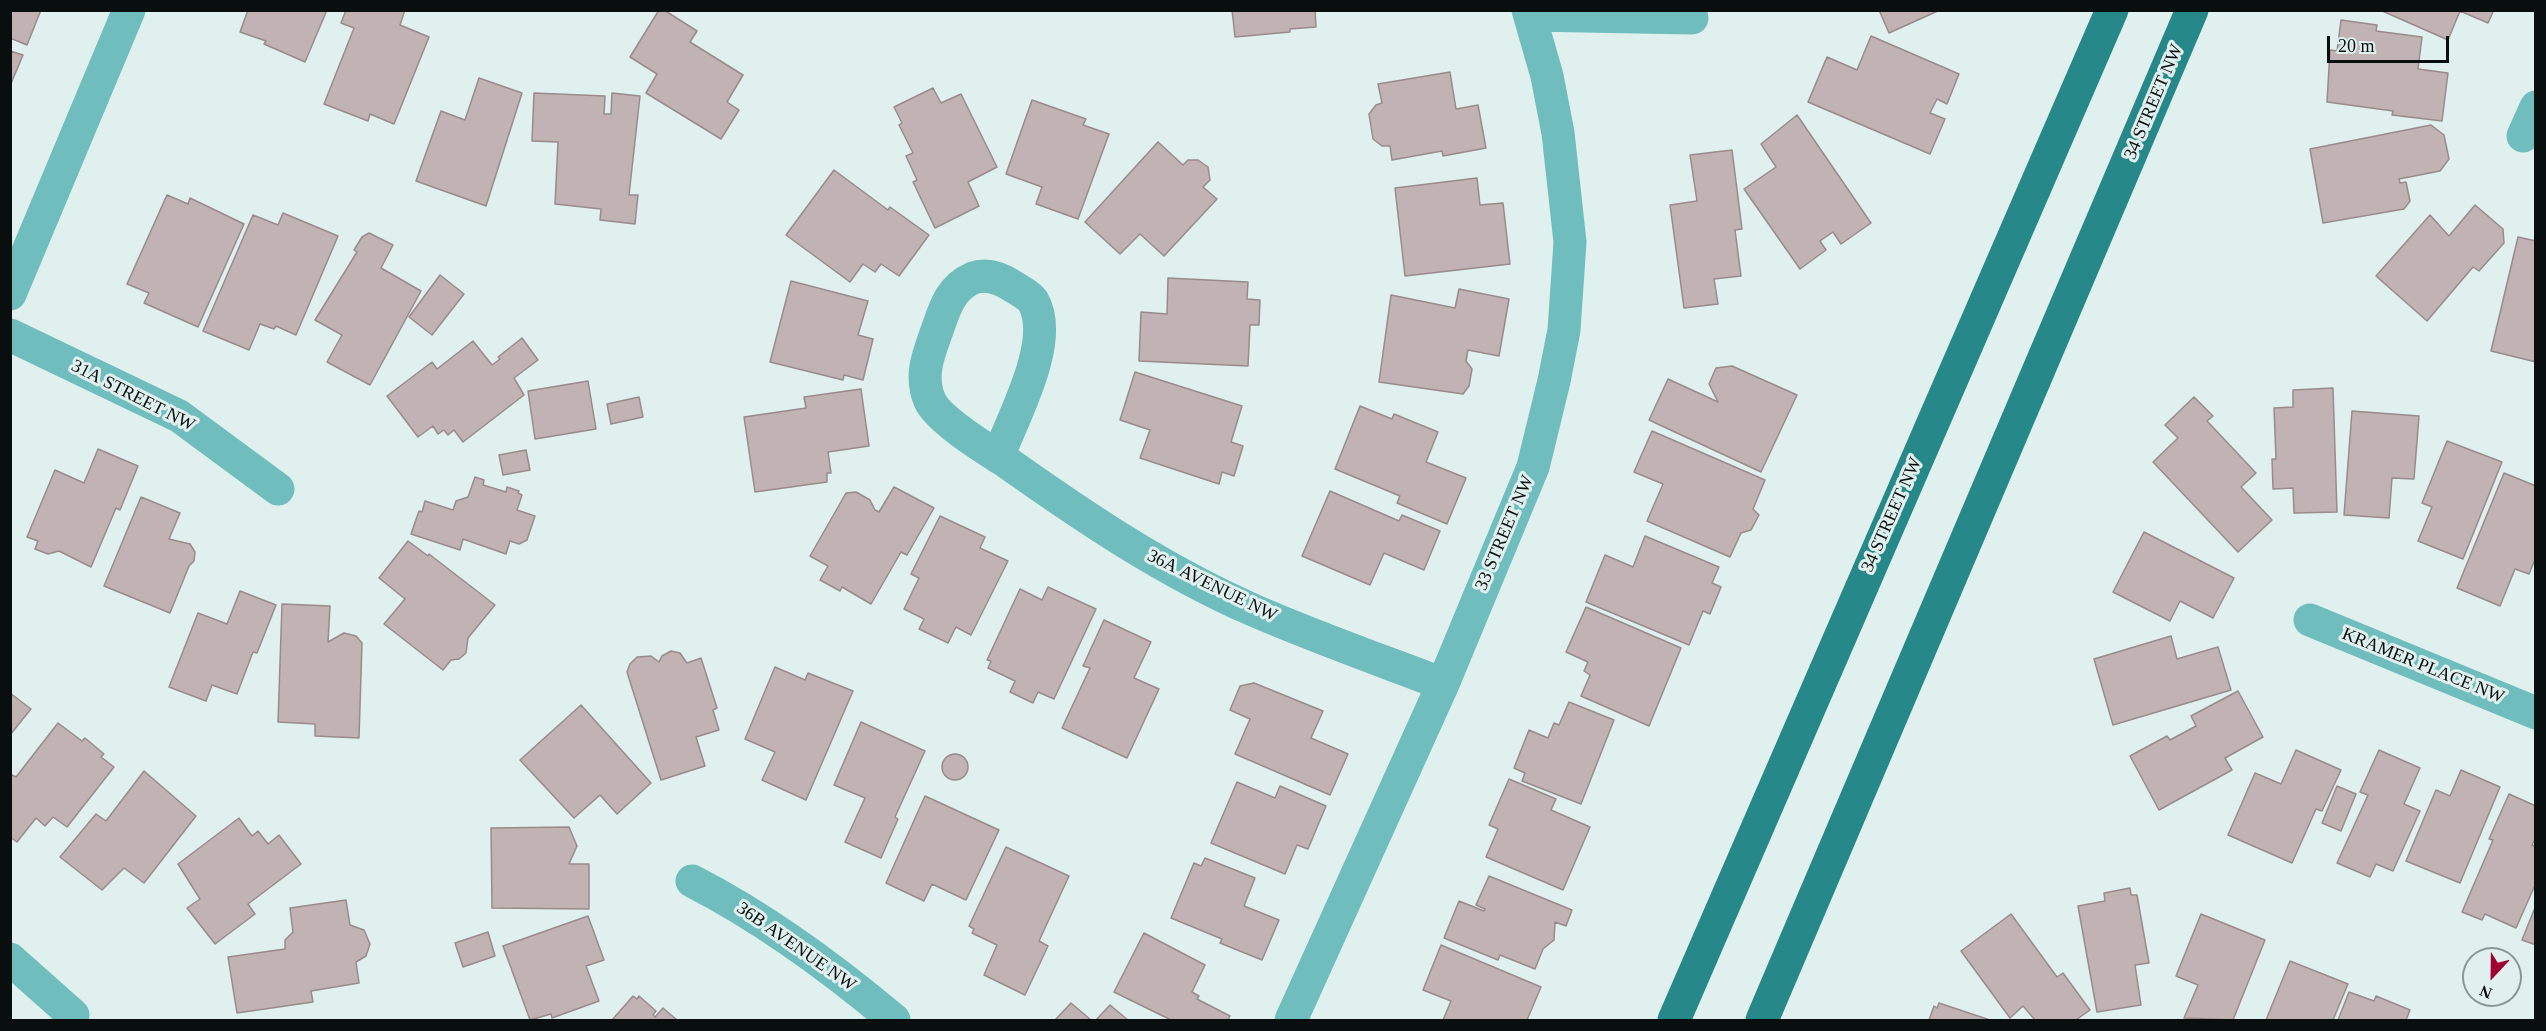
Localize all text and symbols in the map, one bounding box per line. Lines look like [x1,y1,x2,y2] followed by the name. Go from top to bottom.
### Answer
[2330,24,2452,62] scale bar
[2338,36,2375,56] text: 20 m
[2120,41,2188,163] street label: 34 STREET NW
[68,356,198,436] street label: 31A STREET NW
[1857,454,1927,576] street label: 34 STREET NW
[1471,472,1539,594] street label: 33 STREET NW
[1144,545,1280,627] street label: 36A AVENUE NW
[2339,624,2507,708] street label: KRAMER PLACE NW
[732,898,860,996] street label: 36B AVENUE NW
[2462,947,2522,1007] north arrow
[2477,982,2494,1002] text: N

